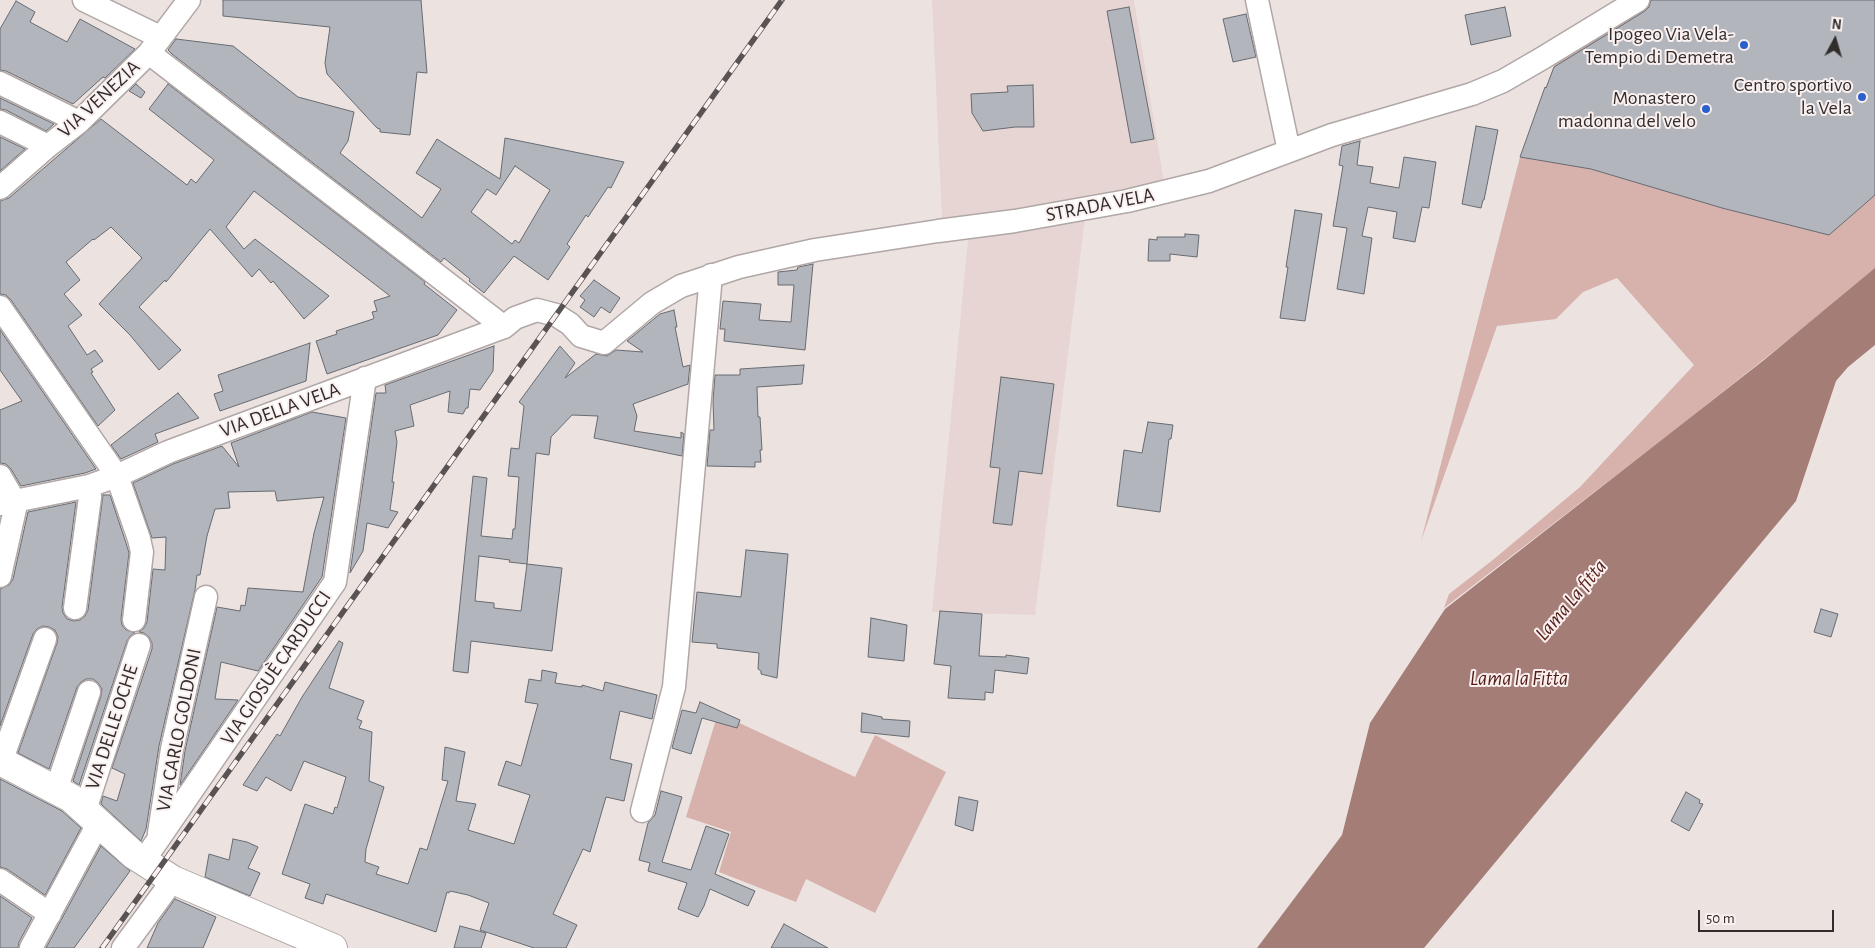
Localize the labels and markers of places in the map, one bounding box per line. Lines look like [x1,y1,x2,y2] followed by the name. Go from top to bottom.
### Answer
[1584,22,1734,69] place label: Ipogeo Via Vela- Tempio di Demetra
[1738,39,1750,51] marker: Ipogeo Via Vela- Tempio di Demetra
[1734,73,1852,120] place label: Centro sportivo la Vela
[1558,86,1696,133] place label: Monastero madonna del velo
[1856,91,1868,103] marker: Centro sportivo la Vela
[1700,103,1712,115] marker: Monastero madonna del velo

